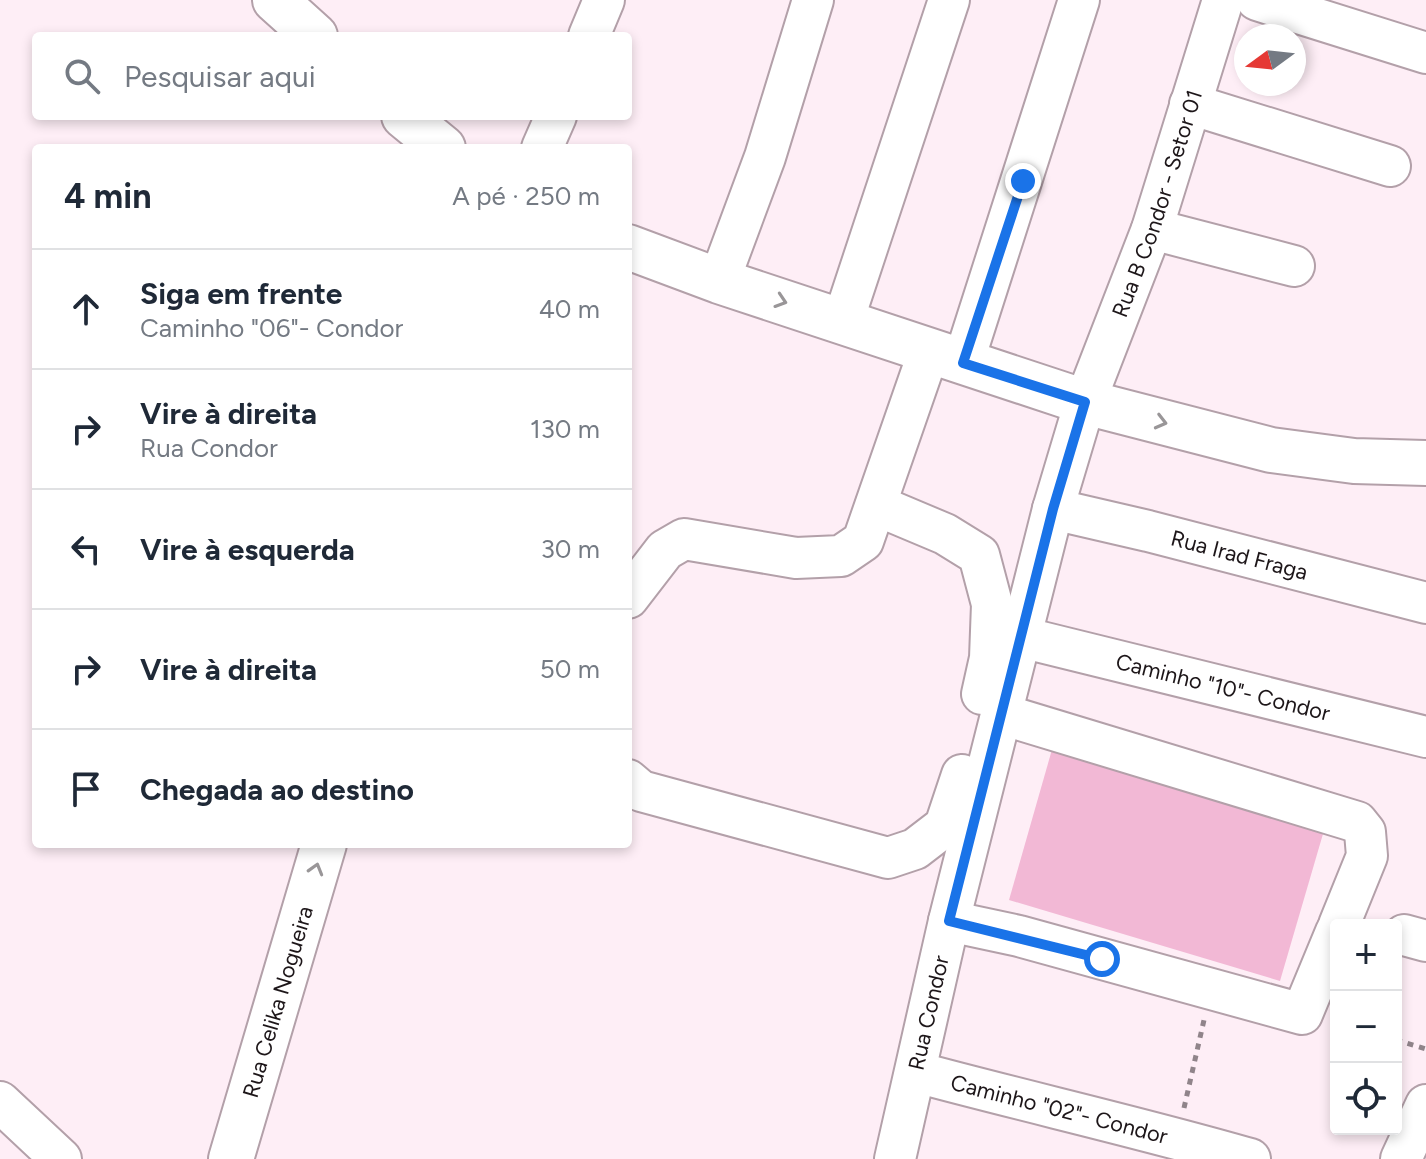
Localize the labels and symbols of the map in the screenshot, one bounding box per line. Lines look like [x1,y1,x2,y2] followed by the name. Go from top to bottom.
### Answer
[1234,24,1306,96] north arrow
[1106,87,1208,321] street label: Rua B Condor - Setor 01
[1005,163,1041,199] route end
[773,291,787,307] one-way arrow
[1153,412,1167,429] one-way arrow
[1168,524,1311,585] street label: Rua Irad Fraga
[1113,647,1333,726] street label: Caminho "10"- Condor
[307,863,323,877] one-way arrow
[236,903,318,1101] street label: Rua Celika Nogueira
[1084,941,1120,977] route start
[902,952,954,1073] street label: Rua Condor
[948,1068,1171,1150] street label: Caminho "02"- Condor

